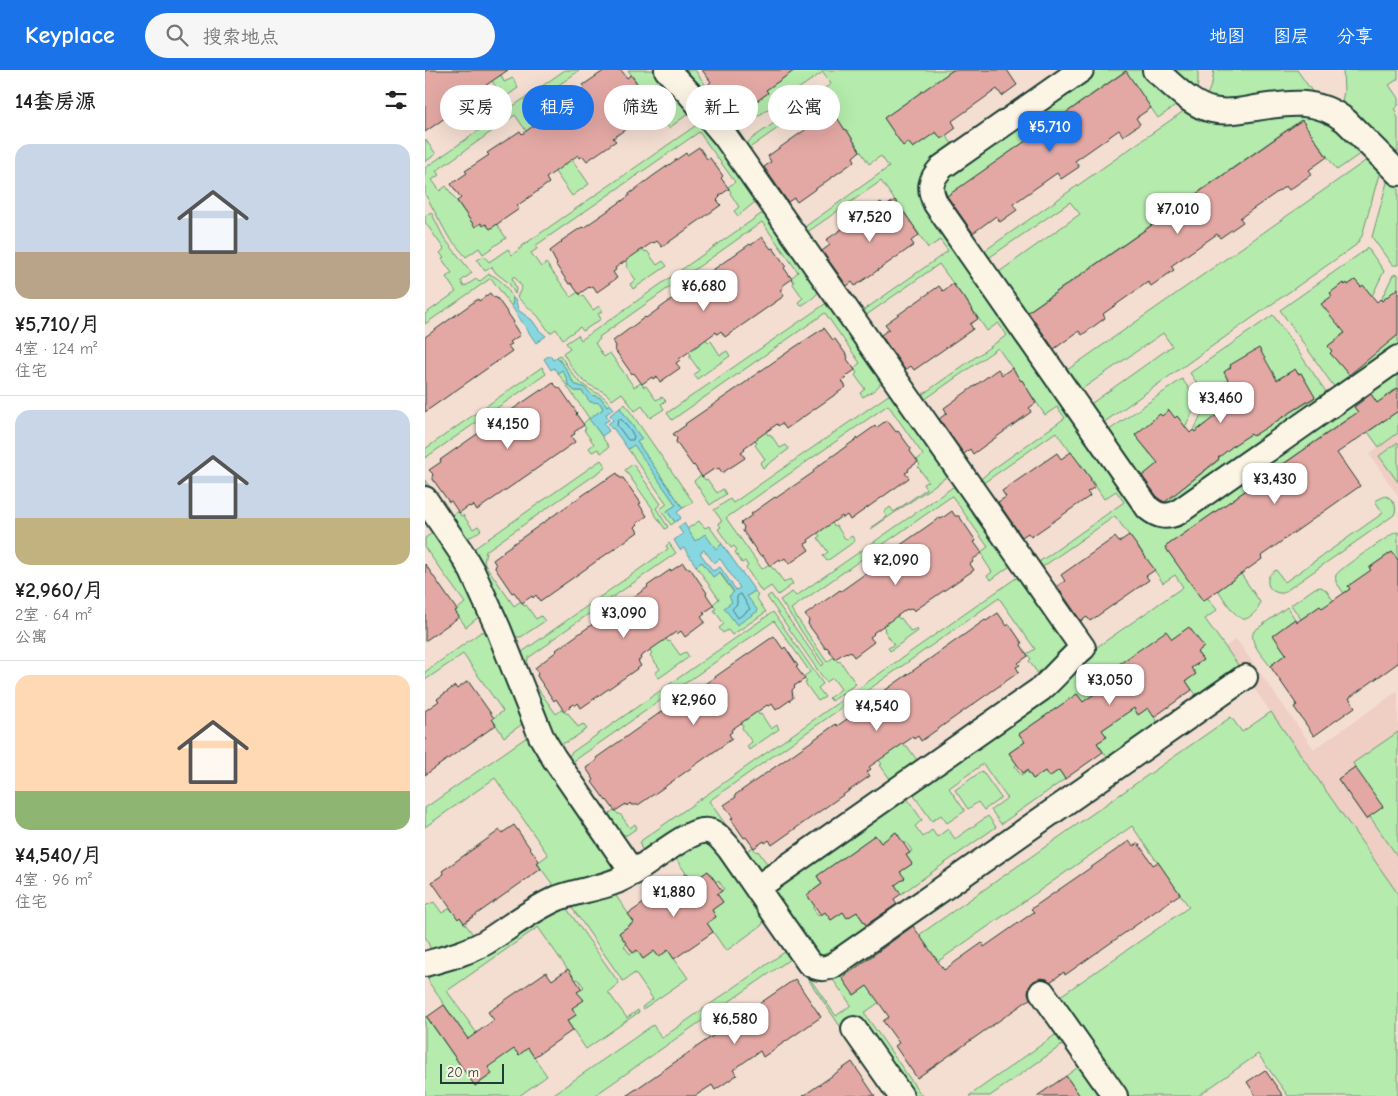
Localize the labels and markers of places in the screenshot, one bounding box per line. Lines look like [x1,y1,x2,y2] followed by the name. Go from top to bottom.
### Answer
[1009,111,1091,153] pin: ¥5,710
[1137,192,1219,235] pin: ¥7,010
[829,200,911,243] pin: ¥7,520
[663,270,745,312] pin: ¥6,680
[1180,382,1262,424] pin: ¥3,460
[467,408,549,450] pin: ¥4,150
[1234,462,1316,505] pin: ¥3,430
[855,544,937,586] pin: ¥2,090
[583,596,665,639] pin: ¥3,090
[1069,664,1151,706] pin: ¥3,050
[653,684,735,726] pin: ¥2,960
[836,690,918,732] pin: ¥4,540
[633,876,715,918] pin: ¥1,880
[694,1002,776,1045] pin: ¥6,580

